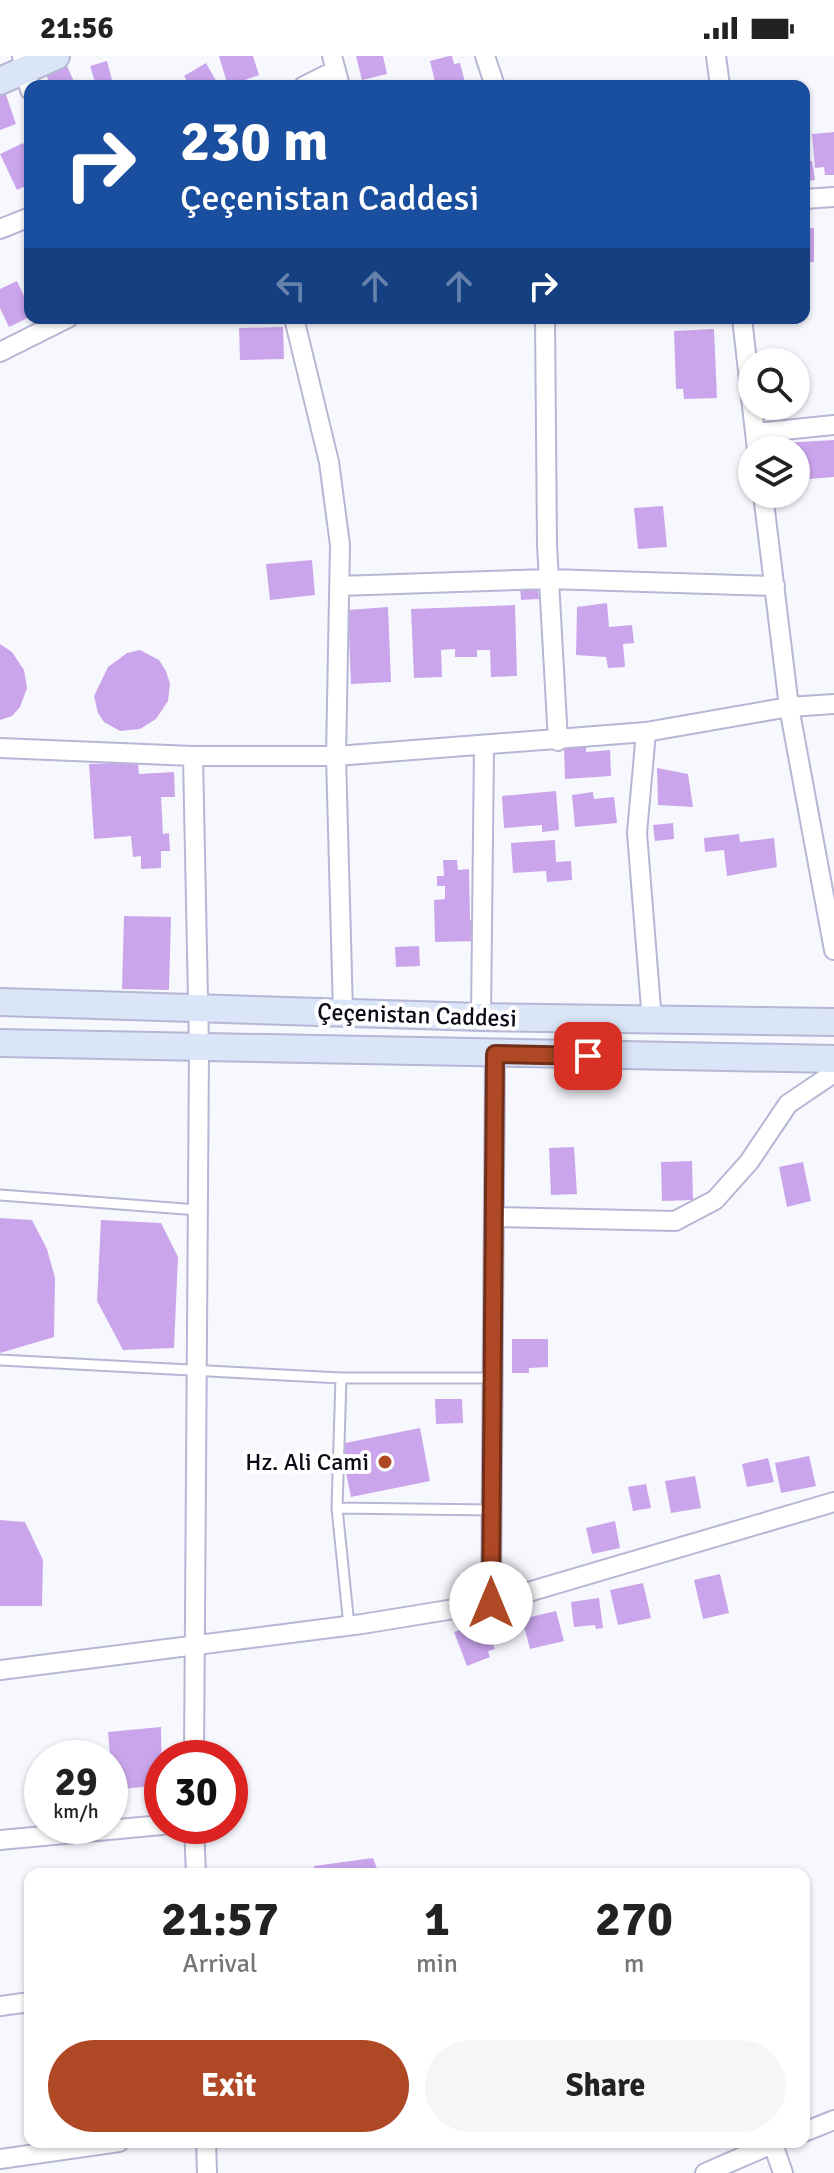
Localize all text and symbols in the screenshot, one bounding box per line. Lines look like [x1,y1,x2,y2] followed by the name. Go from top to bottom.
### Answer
[40,10,114,47] text: 21:56
[180,107,328,176] text: 230 m
[48,112,152,216] icon: right
[180,176,479,221] text: Çeçenistan Caddesi
[269,264,313,308] icon: left
[353,264,397,308] icon: ahead
[437,264,481,308] icon: ahead
[521,264,565,308] icon: right
[738,348,810,508] map controls
[738,348,810,420] button: search
[738,436,810,508] button: layers
[317,997,517,1033] street label: Çeçenistan Caddesi
[554,1022,622,1090] pin
[566,1034,610,1078] icon: arrive
[245,1447,369,1477] place label: Hz. Ali Cami
[376,1453,394,1471] marker: Hz. Ali Cami
[449,1561,533,1645] position arrow
[144,1740,248,1844] speed limit sign: 30
[54,1757,98,1807] text: 29
[53,1799,99,1824] text: km/h
[161,1890,279,1949] text: 21:57
[424,1890,450,1949] text: 1
[595,1890,673,1949] text: 270
[183,1948,257,1980] text: Arrival
[416,1948,458,1980] text: min
[624,1948,644,1980] text: m
[48,2040,409,2132] button: Exit
[425,2040,786,2132] button: Share

